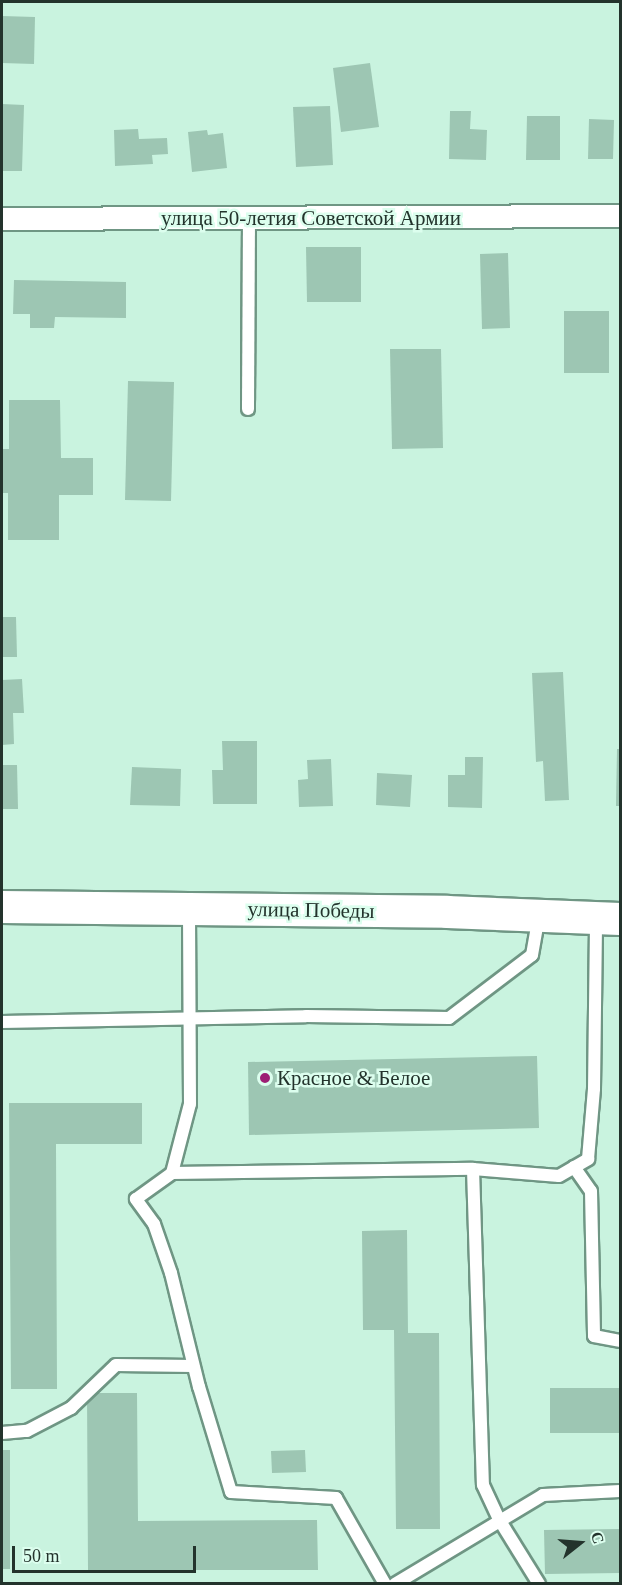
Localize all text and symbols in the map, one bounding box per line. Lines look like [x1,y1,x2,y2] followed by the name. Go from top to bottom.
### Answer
[161,205,461,231] street label: улица 50-летия Советской Армии
[247,896,375,924] street label: улица Победы
[277,1065,430,1091] place label: Красное & Белое
[258,1071,272,1085] marker: Красное & Белое
[550,1513,610,1573] north arrow
[588,1530,608,1546] text: С
[15,1534,200,1572] scale bar
[23,1546,60,1566] text: 50 m

